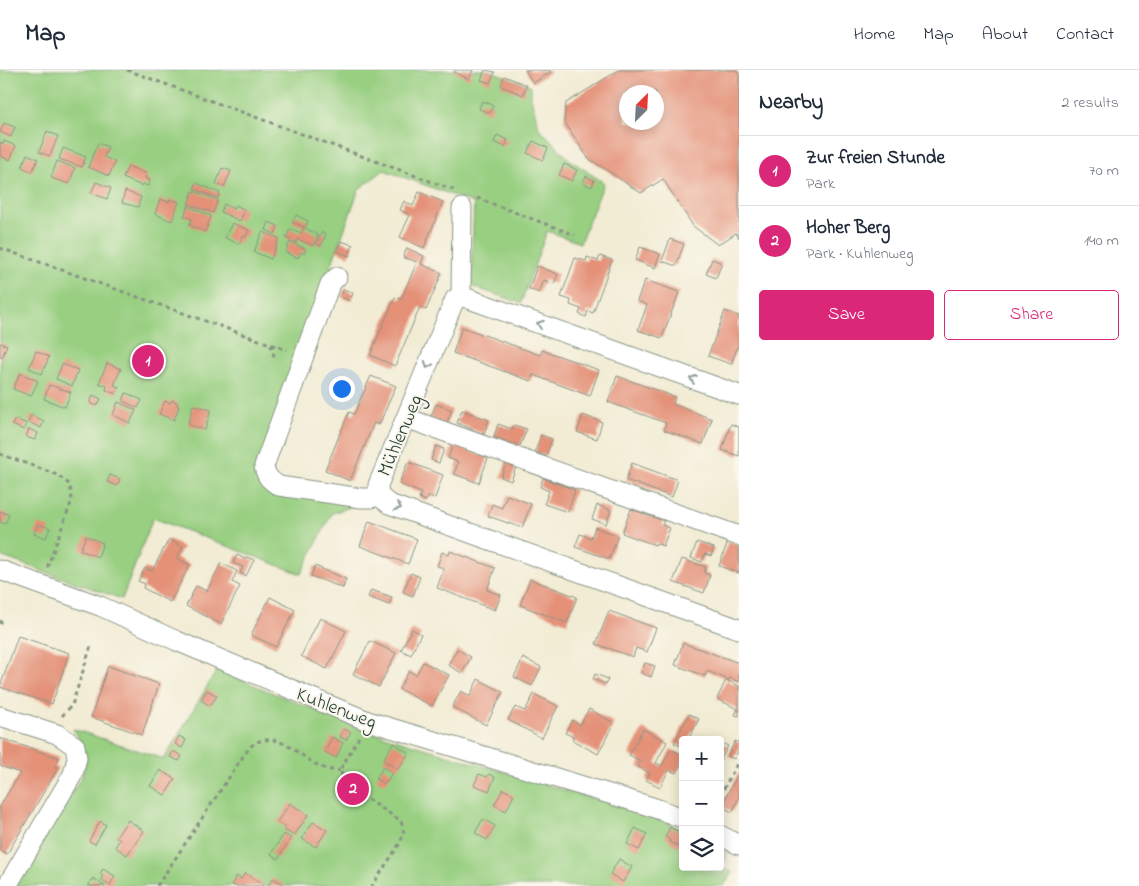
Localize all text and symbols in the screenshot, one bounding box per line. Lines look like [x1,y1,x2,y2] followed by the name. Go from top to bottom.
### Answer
[25,17,66,52] text: Map
[854,22,895,48] text: Home
[923,22,954,48] text: Map
[982,22,1028,48] text: About
[1056,22,1114,48] text: Contact
[619,85,664,130] north arrow
[759,88,823,118] text: Nearby
[1061,91,1119,115] text: 2 results
[806,145,945,172] text: Zur freien Stunde
[772,159,778,183] text: 1
[1089,159,1119,183] text: 70 m
[806,172,835,196] text: Park
[806,215,890,242] text: Hoher Berg
[771,229,779,253] text: 2
[1084,229,1119,253] text: 140 m
[806,242,913,266] text: Park · Kuhlenweg
[759,290,934,340] button: Save
[944,290,1119,340] button: Share
[536,320,545,330] one-way arrow
[132,342,164,380] pin: 1
[423,361,433,369] one-way arrow
[689,375,698,385] one-way arrow
[329,376,355,402] your location
[371,391,432,482] street label: Mühlenweg
[393,501,402,511] one-way arrow
[291,681,380,739] street label: Kuhlenweg
[679,736,724,871] map controls
[679,736,724,781] button: +
[337,770,369,808] pin: 2
[679,781,724,826] button: −
[679,826,724,871] button: layers

